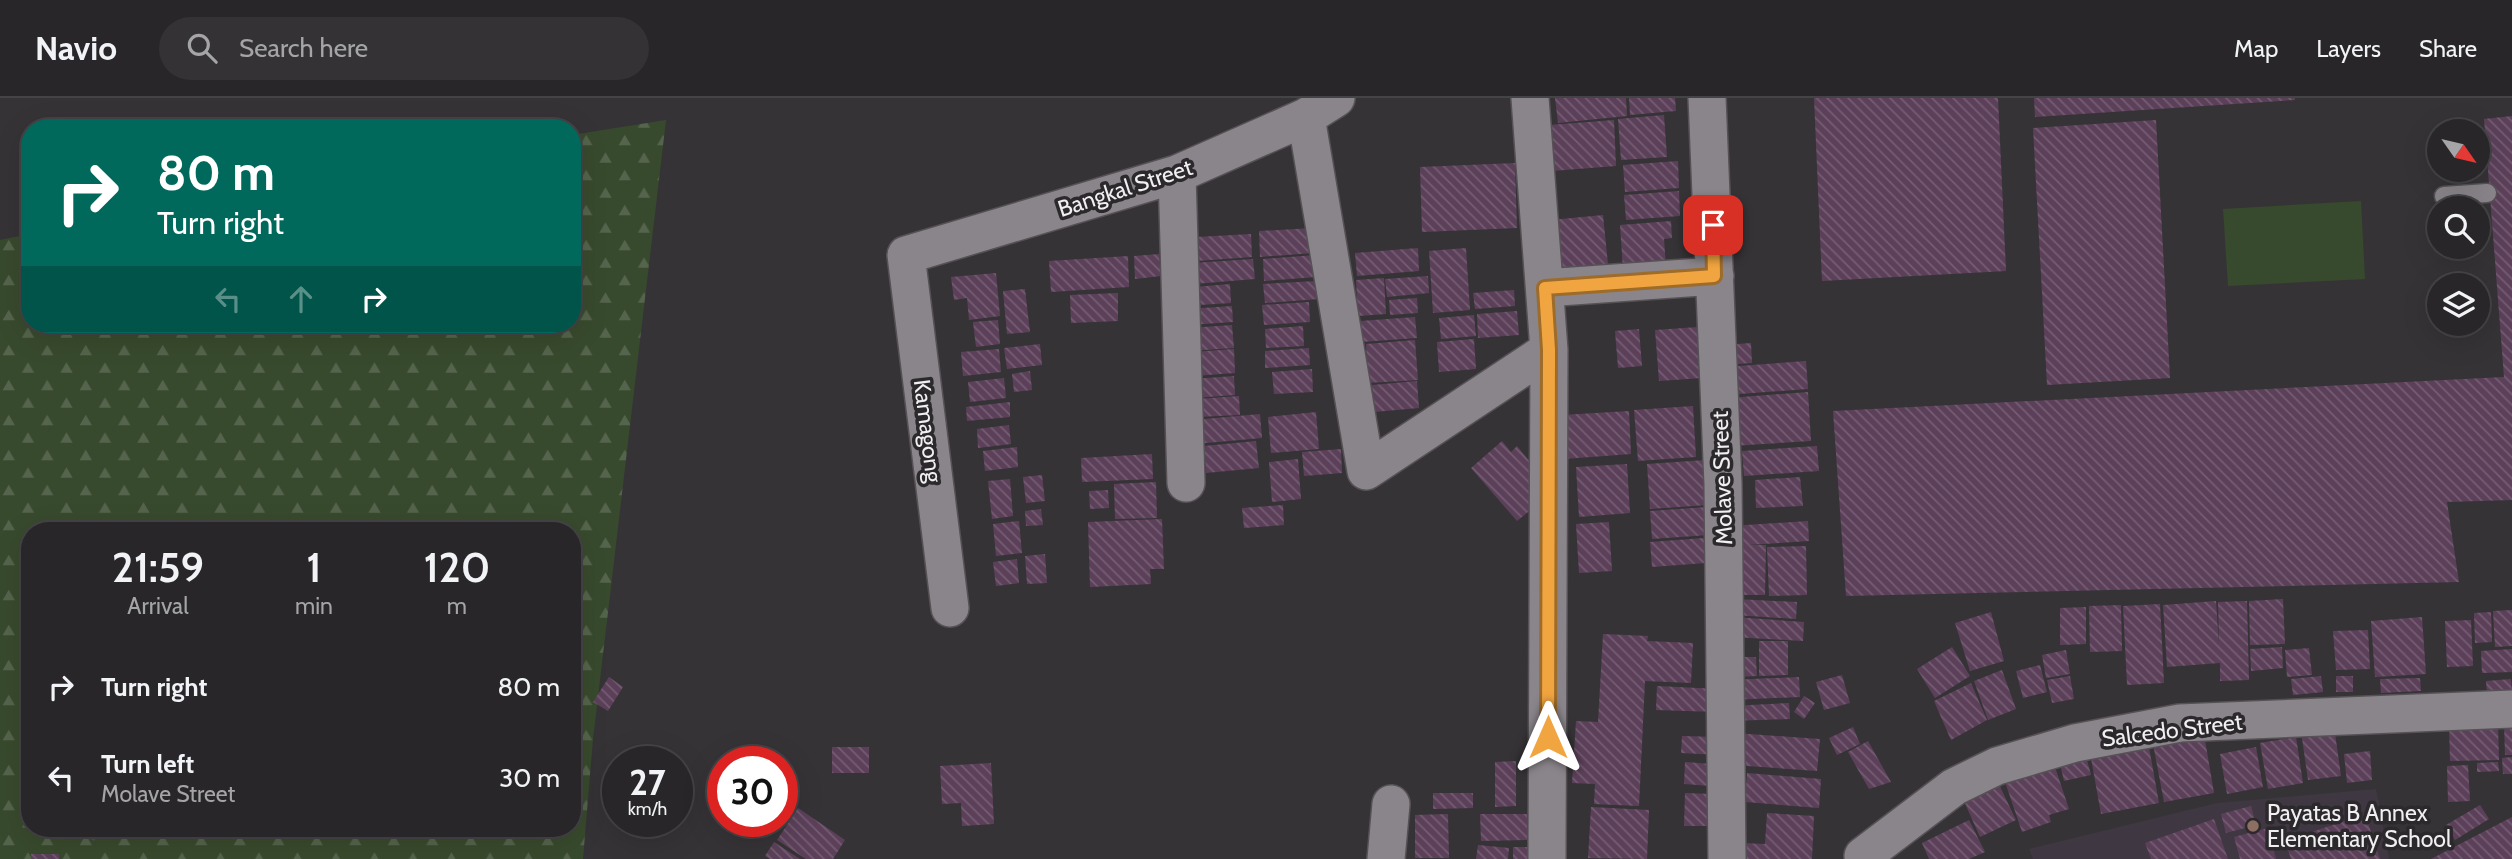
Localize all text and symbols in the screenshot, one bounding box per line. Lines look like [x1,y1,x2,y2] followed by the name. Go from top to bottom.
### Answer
[159,17,649,80] search box
[35,28,117,68] text: Navio
[183,29,221,67] icon: search
[239,32,368,64] text: Search here
[2234,34,2278,63] text: Map
[2316,34,2381,63] text: Layers
[2419,34,2477,63] text: Share
[2427,119,2490,182] north arrow
[2427,119,2490,336] map controls
[157,143,275,202] text: 80 m
[42,147,133,238] icon: right
[1054,153,1196,223] street label: Bangkal Street
[1683,195,1743,255] pin
[2427,196,2490,259] button: search
[157,203,284,242] text: Turn right
[1694,206,1732,244] icon: arrive
[2427,273,2490,336] button: layers
[209,280,247,318] icon: left
[282,280,320,318] icon: ahead
[355,280,393,318] icon: right
[908,378,948,485] street label: Kamagong
[1706,410,1738,546] street label: Molave Street
[112,541,204,593] text: 21:59
[306,541,321,593] text: 1
[424,541,490,593] text: 120
[127,592,189,620] text: Arrival
[295,592,333,620] text: min
[447,592,467,620] text: m
[42,668,80,706] icon: right
[101,671,207,703] text: Turn right
[497,671,560,703] text: 80 m
[1511,700,1585,774] position arrow
[2100,707,2244,753] street label: Salcedo Street
[707,746,798,837] speed limit sign: 30
[101,748,194,780] text: Turn left
[42,759,80,797] icon: left
[629,761,666,804] text: 27
[499,762,560,794] text: 30 m
[101,780,235,808] text: Molave Street
[628,798,667,820] text: km/h
[2267,799,2452,853] place label: Payatas B Annex Elementary School
[2245,818,2261,834] marker: Payatas B Annex Elementary School

